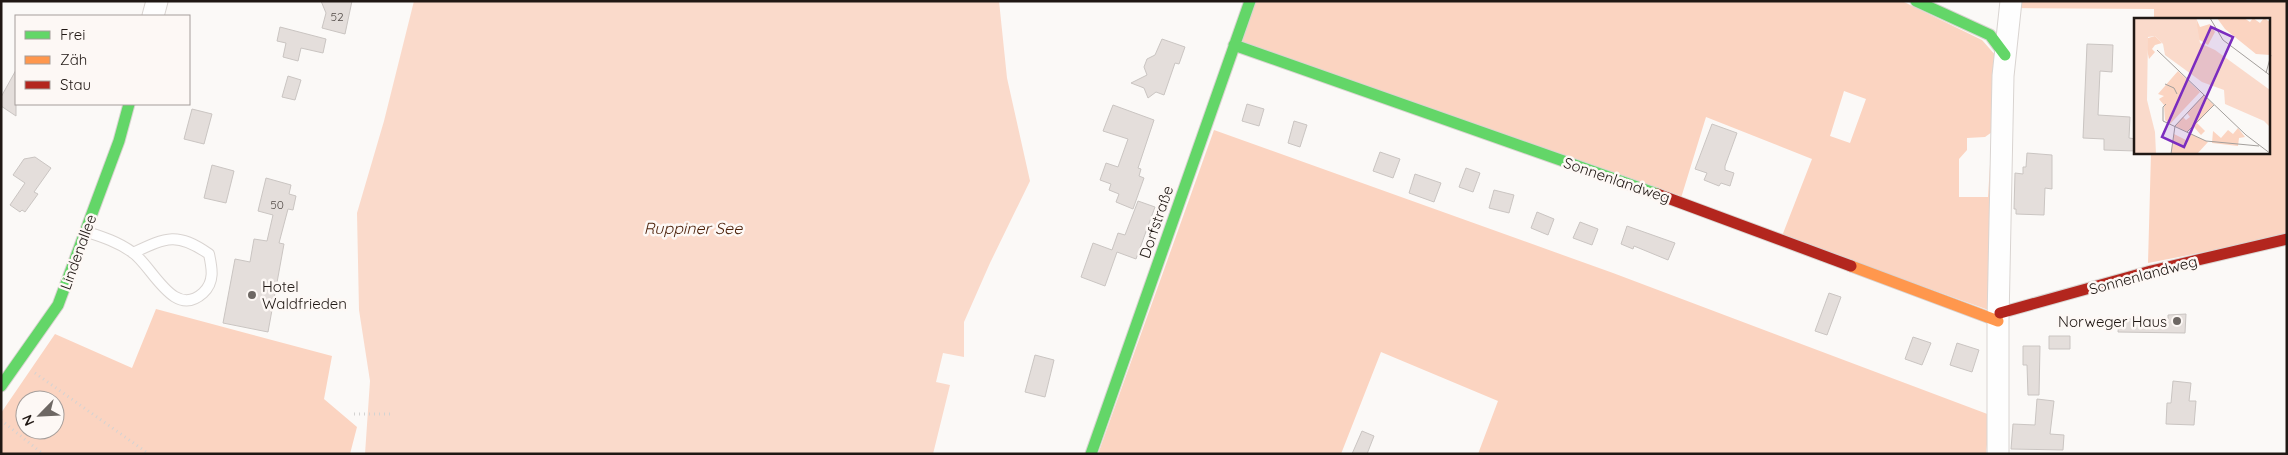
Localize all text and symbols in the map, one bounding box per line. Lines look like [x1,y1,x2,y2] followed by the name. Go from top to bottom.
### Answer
[330,9,344,24] house number: 52
[15,15,190,105] legend
[2134,18,2270,154] inset map
[60,25,86,44] text: Frei
[60,50,87,69] text: Zäh
[60,75,91,94] text: Stau
[1561,153,1673,207] street label: Sonnenlandweg
[1135,183,1177,261] street label: Dorfstraße
[270,197,284,212] house number: 50
[56,212,100,292] street label: Lindenallee
[644,218,743,238] water label: Ruppiner See
[2087,251,2199,299] street label: Sonnenlandweg
[262,277,347,313] place label: Hotel Waldfrieden
[246,289,258,301] marker: Hotel Waldfrieden
[2058,312,2167,331] place label: Norweger Haus
[2171,315,2183,327] marker: Norweger Haus
[15,390,65,440] north arrow
[18,412,38,429] text: N

